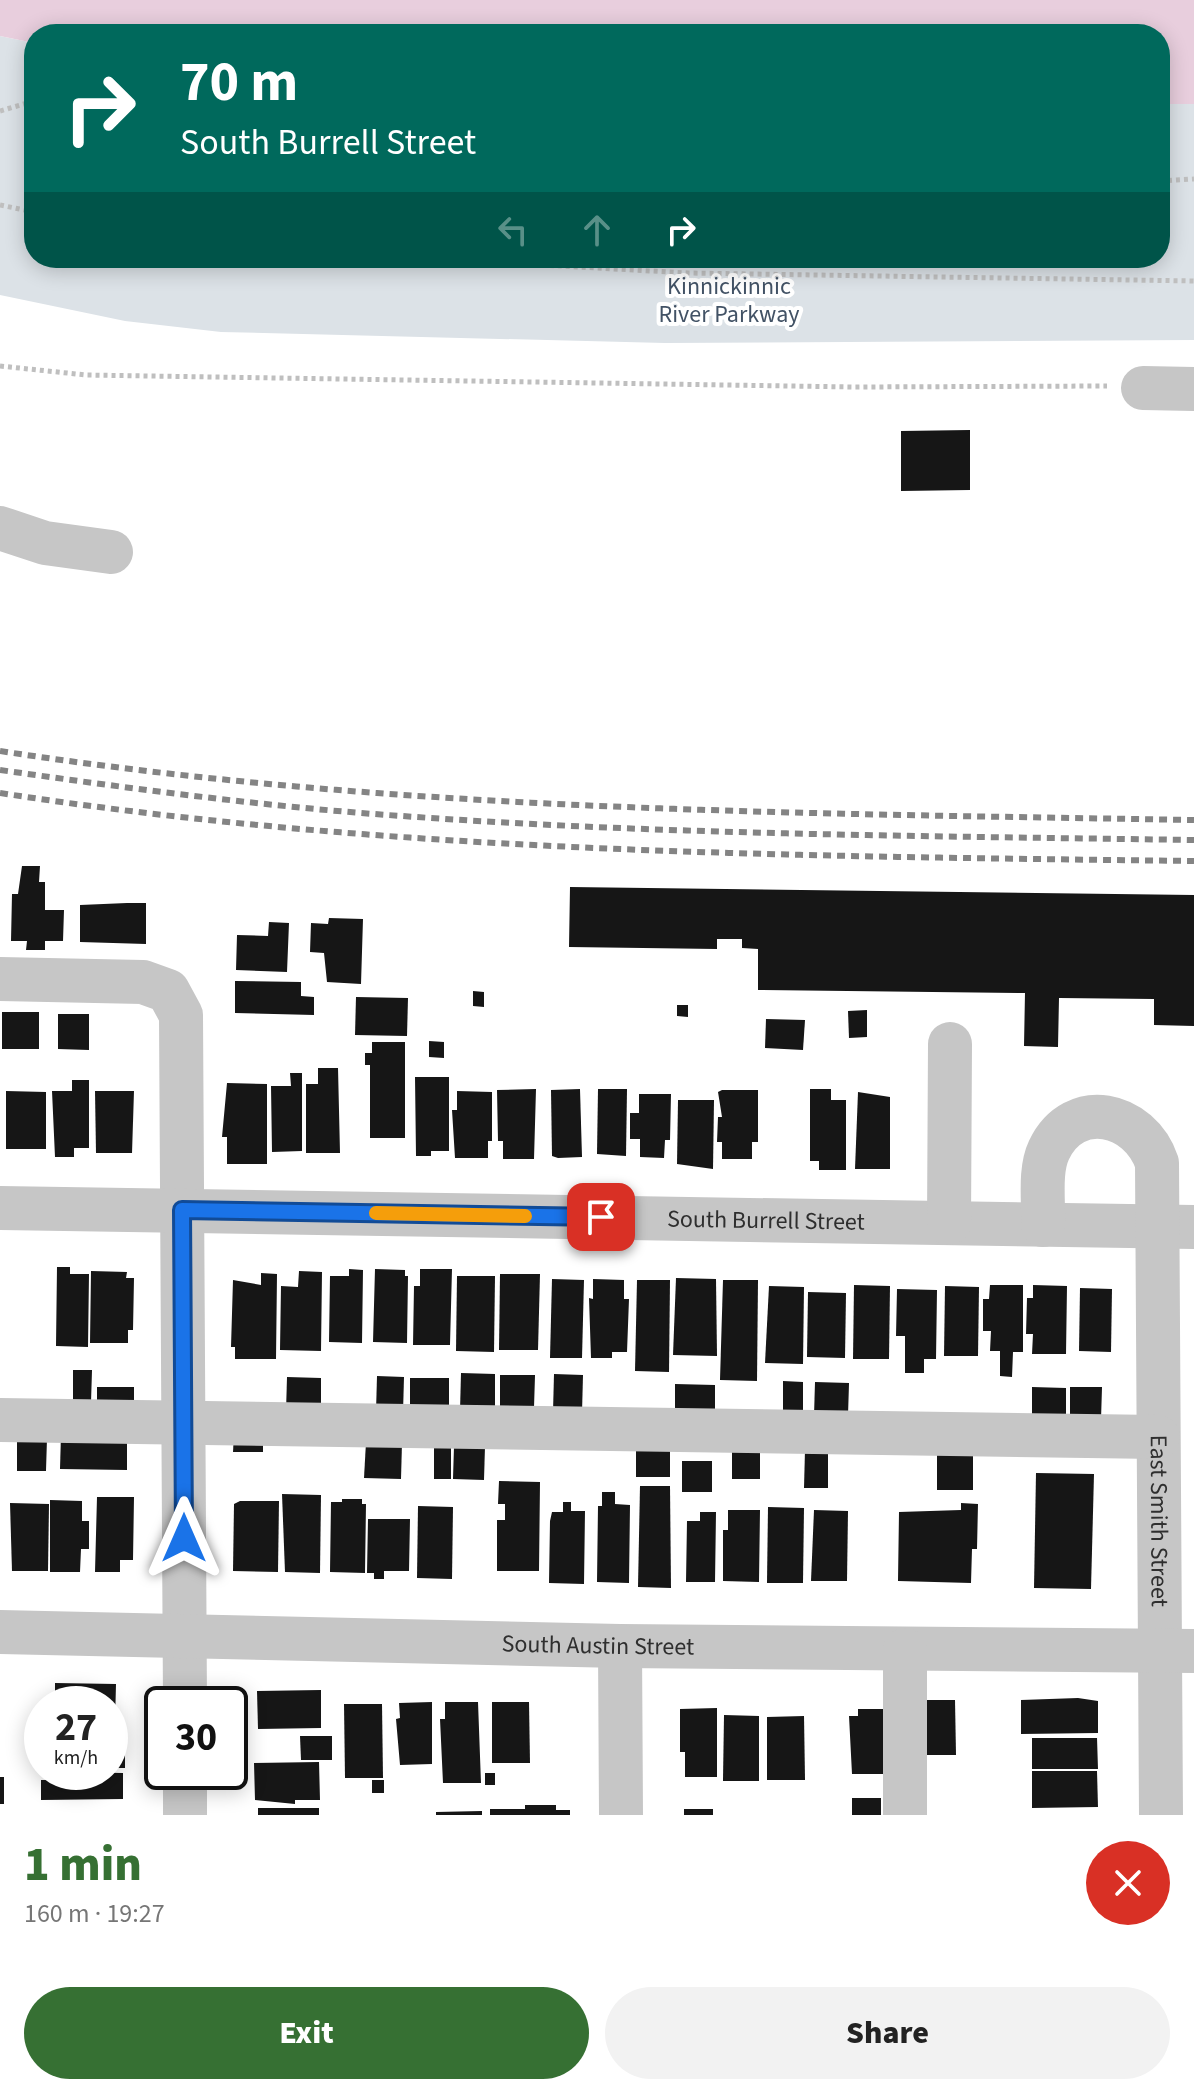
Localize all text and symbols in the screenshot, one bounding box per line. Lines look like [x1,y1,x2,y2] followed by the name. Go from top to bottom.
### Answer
[180,43,298,122] text: 70 m
[48,56,152,160] icon: right
[180,117,476,168] text: South Burrell Street
[491,208,535,252] icon: left
[575,208,619,252] icon: ahead
[659,208,703,252] icon: right
[659,269,799,332] park label: Kinnickinnic River Parkway
[567,1183,635,1251] pin
[579,1195,623,1239] icon: arrive
[667,1201,865,1239] street label: South Burrell Street
[1141,1435,1177,1607] street label: East Smith Street
[142,1496,226,1580] position arrow
[501,1626,694,1664] street label: South Austin Street
[144,1686,248,1790] speed limit sign: 30
[55,1699,97,1756] text: 27
[54,1744,98,1772] text: km/h
[24,1831,142,1899] text: 1 min
[1086,1841,1170,1925] button: close
[24,1895,165,1932] text: 160 m · 19:27
[24,1987,589,2079] button: Exit
[605,1987,1170,2079] button: Share

